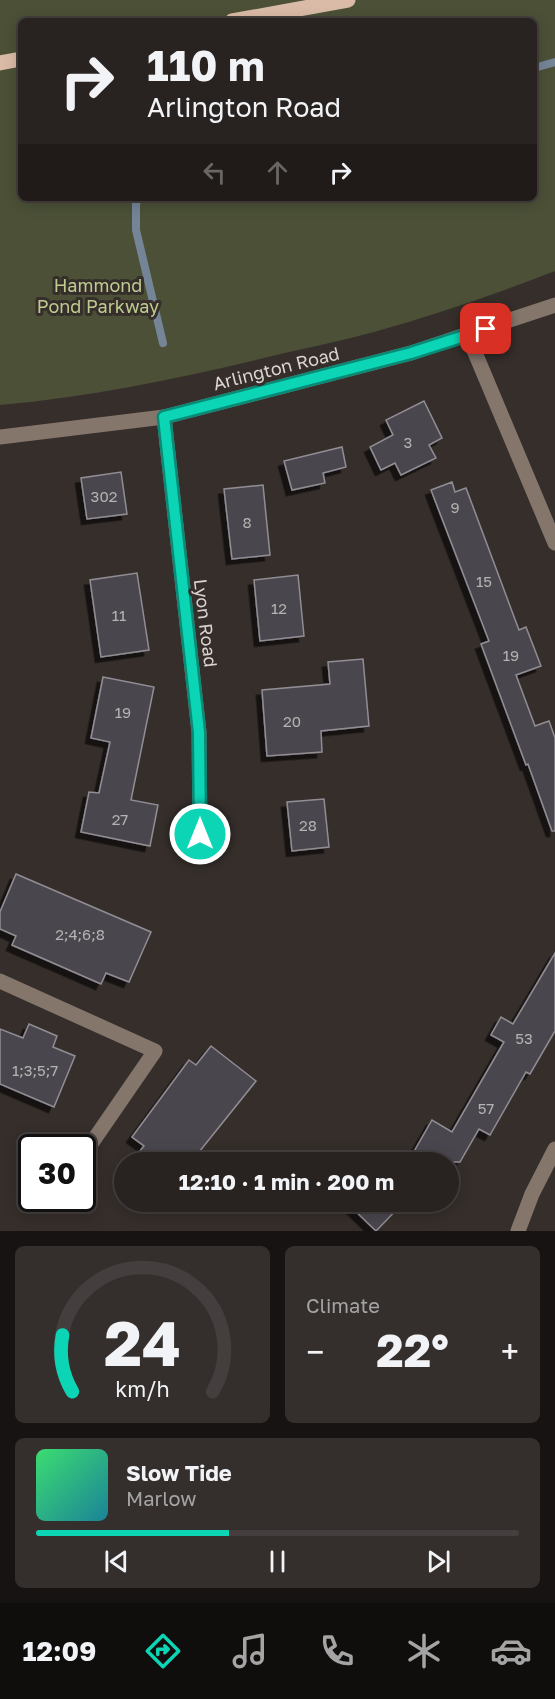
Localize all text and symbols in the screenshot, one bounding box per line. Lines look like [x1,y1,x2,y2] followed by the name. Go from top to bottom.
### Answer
[147,40,265,90] text: 110 m
[48,42,126,120] icon: right
[147,91,341,123] text: Arlington Road
[198,156,231,189] icon: left
[261,156,294,189] icon: ahead
[324,156,357,189] icon: right
[37,274,159,317] park label: Hammond Pond Parkway
[460,303,511,354] pin
[469,312,502,345] icon: arrive
[211,342,341,394] street label: Arlington Road
[404,433,412,451] house number: 3
[91,487,117,505] house number: 302
[450,498,460,516] house number: 9
[242,513,252,531] house number: 8
[476,572,492,590] house number: 15
[190,577,222,669] street label: Lyon Road
[271,599,287,617] house number: 12
[112,606,126,624] house number: 11
[503,646,519,664] house number: 19
[115,703,131,721] house number: 19
[283,712,301,730] house number: 20
[168,802,232,866] position arrow
[112,810,128,828] house number: 27
[299,816,317,834] house number: 28
[55,925,105,943] house number: 2;4;6;8
[515,1029,533,1047] house number: 53
[12,1061,58,1079] house number: 1;3;5;7
[478,1099,494,1117] house number: 57
[18,1134,96,1212] speed limit sign: 30
[179,1168,394,1195] text: 12:10 · 1 min · 200 m
[306,1293,380,1317] text: Climate
[104,1305,181,1380] text: 24
[376,1323,449,1377] text: 22°
[306,1332,324,1371] text: −
[501,1332,519,1371] text: +
[115,1376,170,1402] text: km/h
[126,1459,232,1486] text: Slow Tide
[126,1486,197,1510] text: Marlow
[100,1545,133,1578] icon: previous
[261,1545,294,1578] icon: pause
[422,1545,455,1578] icon: next
[142,1630,184,1672] icon: directions
[229,1630,271,1672] icon: music
[316,1630,358,1672] icon: phone
[403,1630,445,1672] icon: climate
[490,1630,532,1672] icon: car
[23,1635,96,1667] text: 12:09

